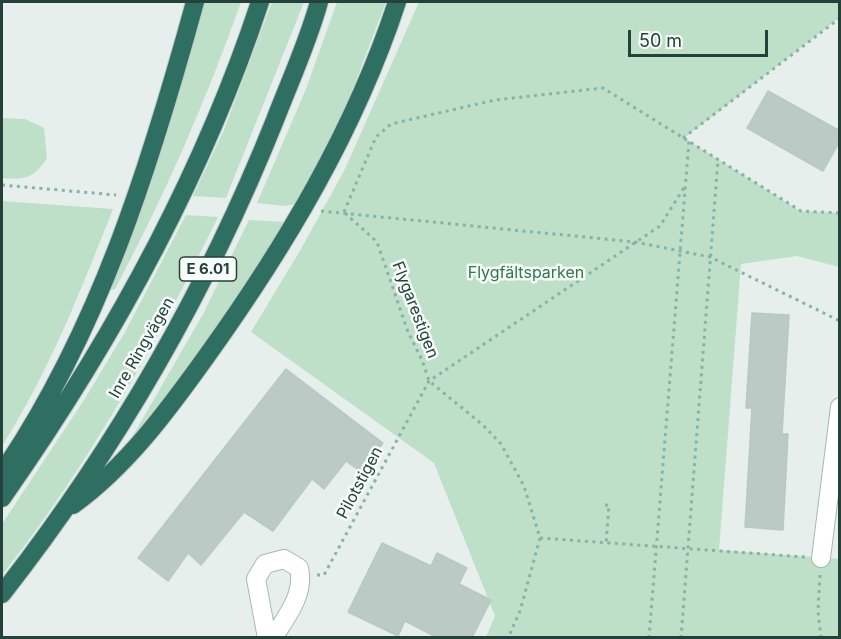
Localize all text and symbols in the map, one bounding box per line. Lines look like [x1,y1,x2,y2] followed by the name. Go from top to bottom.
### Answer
[631,18,770,56] scale bar
[639,30,682,51] text: 50 m
[180,257,236,281] road number: E 6.01
[388,259,442,361] street label: Flygarestigen
[468,263,584,283] park label: Flygfältsparken
[105,294,179,402] street label: Inre Ringvägen
[333,444,387,522] street label: Pilotstigen

